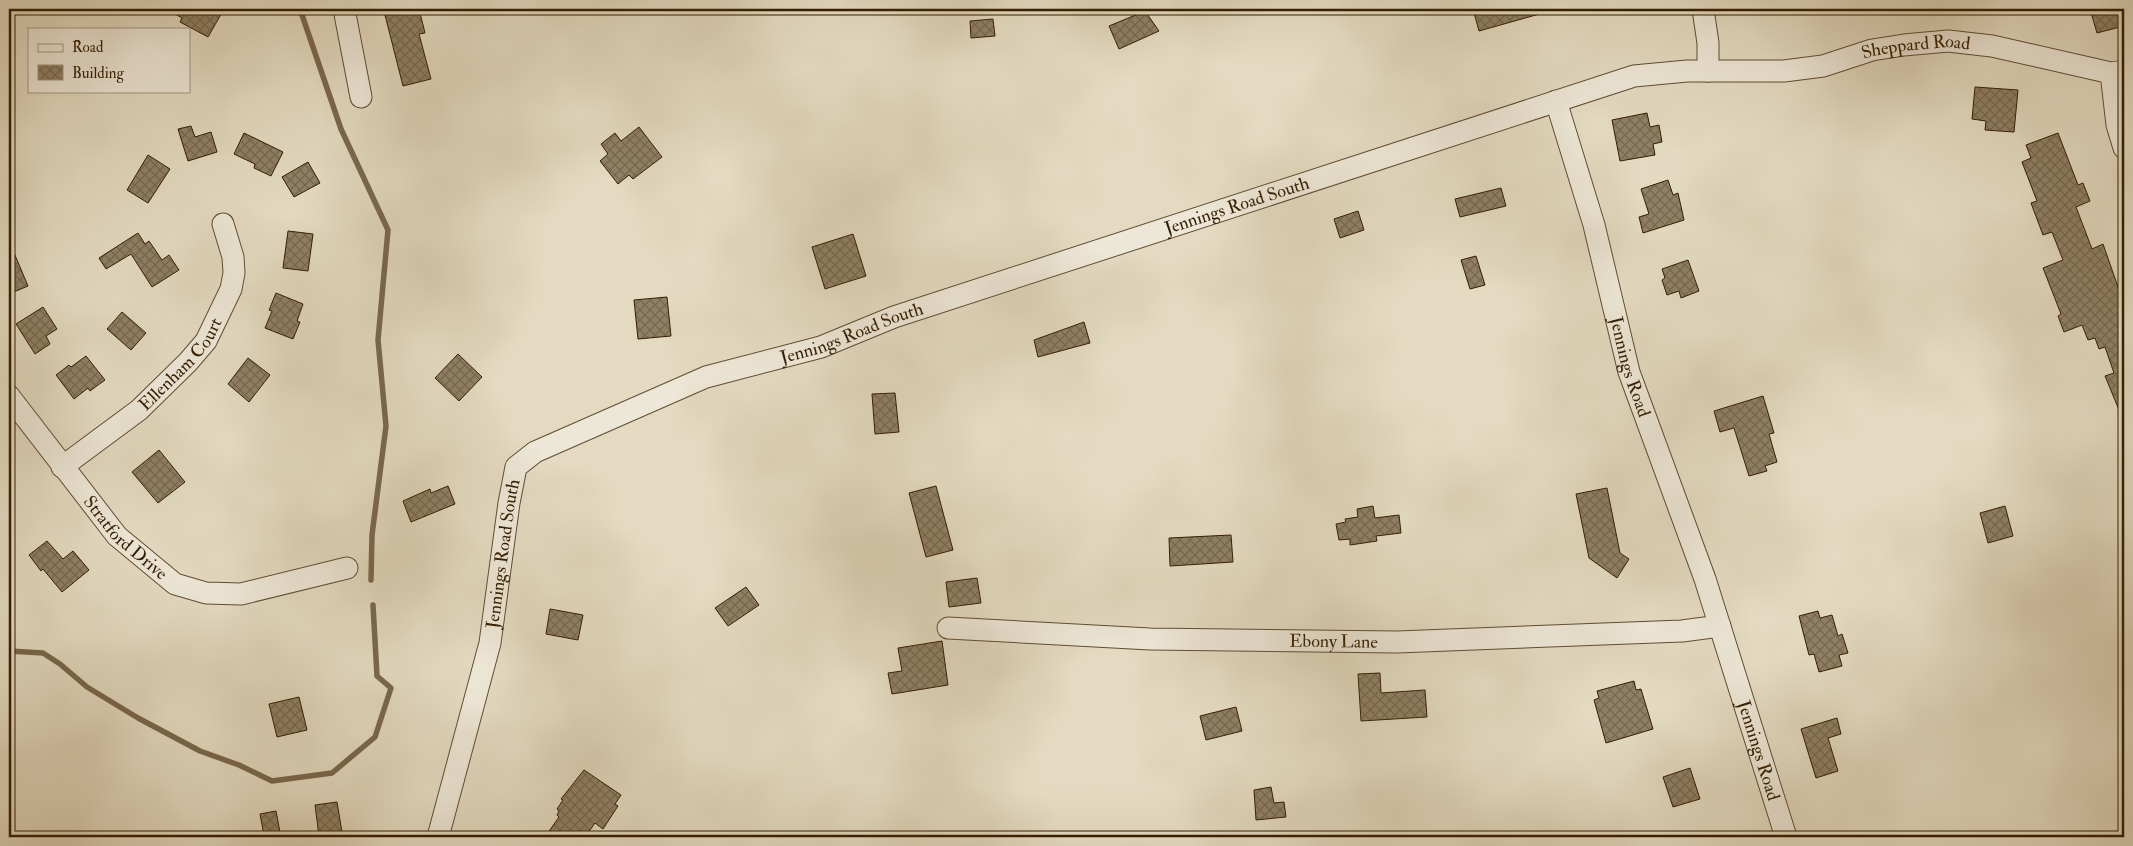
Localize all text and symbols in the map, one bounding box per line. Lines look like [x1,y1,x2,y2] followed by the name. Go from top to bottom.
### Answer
[28,28,190,92] legend
[1858,30,1972,65] street label: Sheppard Road
[72,38,104,57] text: Road
[72,64,124,83] text: Building
[1161,171,1313,240] street label: Jennings Road South
[777,297,927,369] street label: Jennings Road South
[1604,313,1656,420] street label: Jennings Road
[134,314,228,416] street label: Ellenham Court
[481,477,526,631] street label: Jennings Road South
[78,491,173,585] street label: Stratford Drive
[1289,630,1379,654] street label: Ebony Lane
[1732,697,1785,804] street label: Jennings Road

